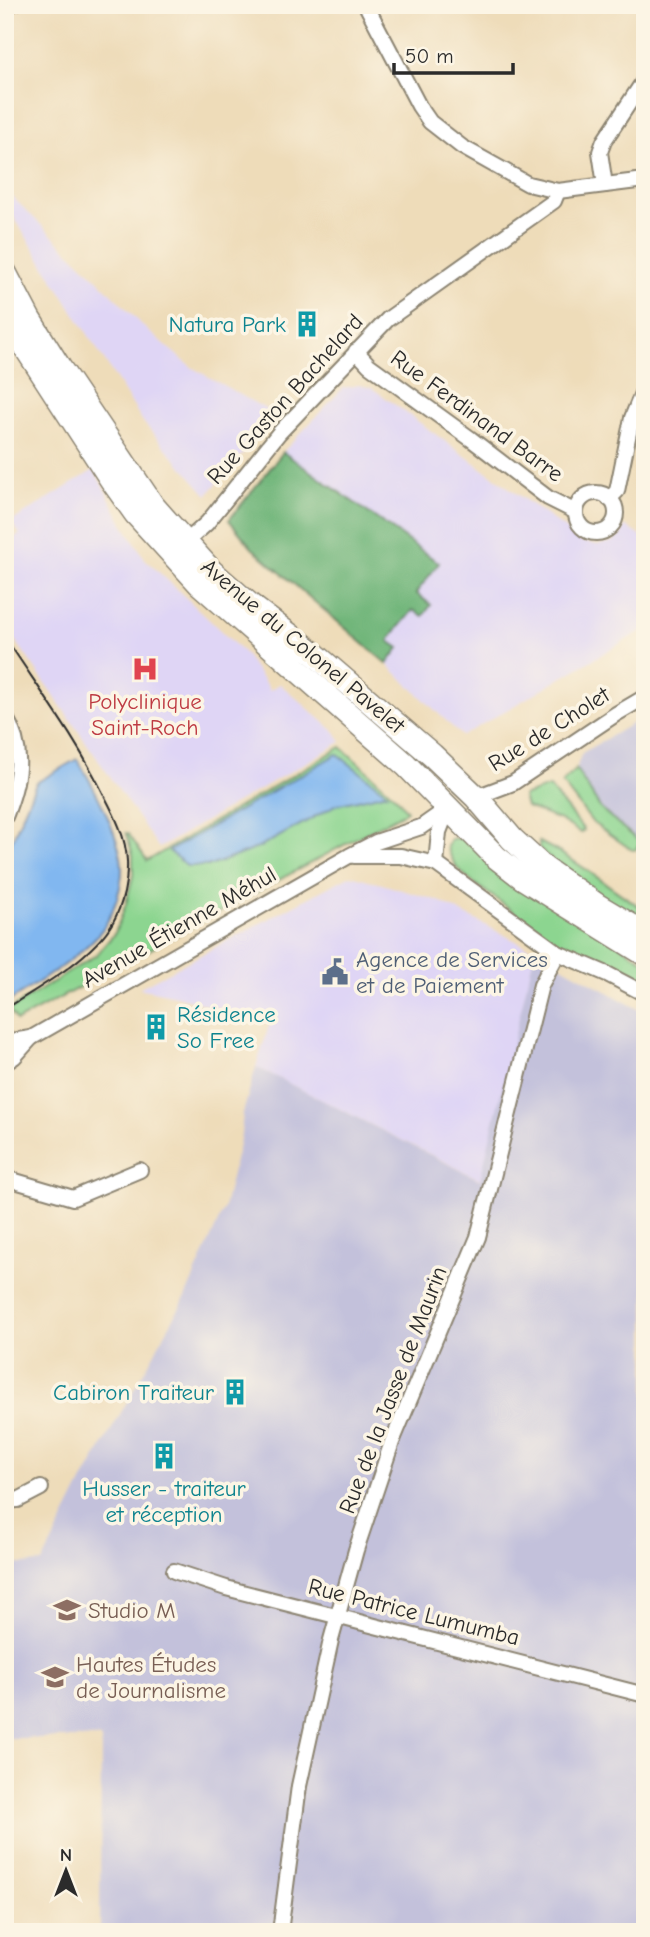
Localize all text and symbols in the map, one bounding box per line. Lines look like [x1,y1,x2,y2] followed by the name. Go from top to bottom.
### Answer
[394,32,514,76] scale bar
[405,44,454,68] text: 50 m
[201,308,369,490] street label: Rue Gaston Bachelard
[292,309,322,339] building icon: Natura Park
[168,311,286,338] place label: Natura Park
[385,344,569,488] street label: Rue Ferdinand Barre
[196,553,411,740] street label: Avenue du Colonel Pavelet
[130,654,160,684] hospital icon: Polyclinique Saint-Roch
[483,680,616,777] street label: Rue de Cholet
[88,688,202,741] place label: Polyclinique Saint-Roch
[77,860,281,994] street label: Avenue Étienne Méhul
[356,946,548,999] place label: Agence de Services et de Paiement
[320,957,350,987] public building icon: Agence de Services et de Paiement
[177,1001,276,1054] place label: Résidence So Free
[141,1012,171,1042] building icon: Résidence So Free
[333,1263,453,1517] street label: Rue de la Jasse de Maurin
[220,1377,250,1407] building icon: Cabiron Traiteur
[53,1379,215,1406] place label: Cabiron Traiteur
[149,1441,179,1471] building icon: Husser - traiteur et réception
[82,1475,247,1528] place label: Husser - traiteur et réception
[306,1573,522,1651] street label: Rue Patrice Lumumba
[52,1595,82,1625] school or university icon: Studio M
[88,1597,176,1624] place label: Studio M
[76,1651,226,1704] place label: Hautes Études de Journalisme
[40,1662,70,1692] school or university icon: Hautes Études de Journalisme
[32,1836,102,1906] north arrow
[60,1844,72,1866] text: N

